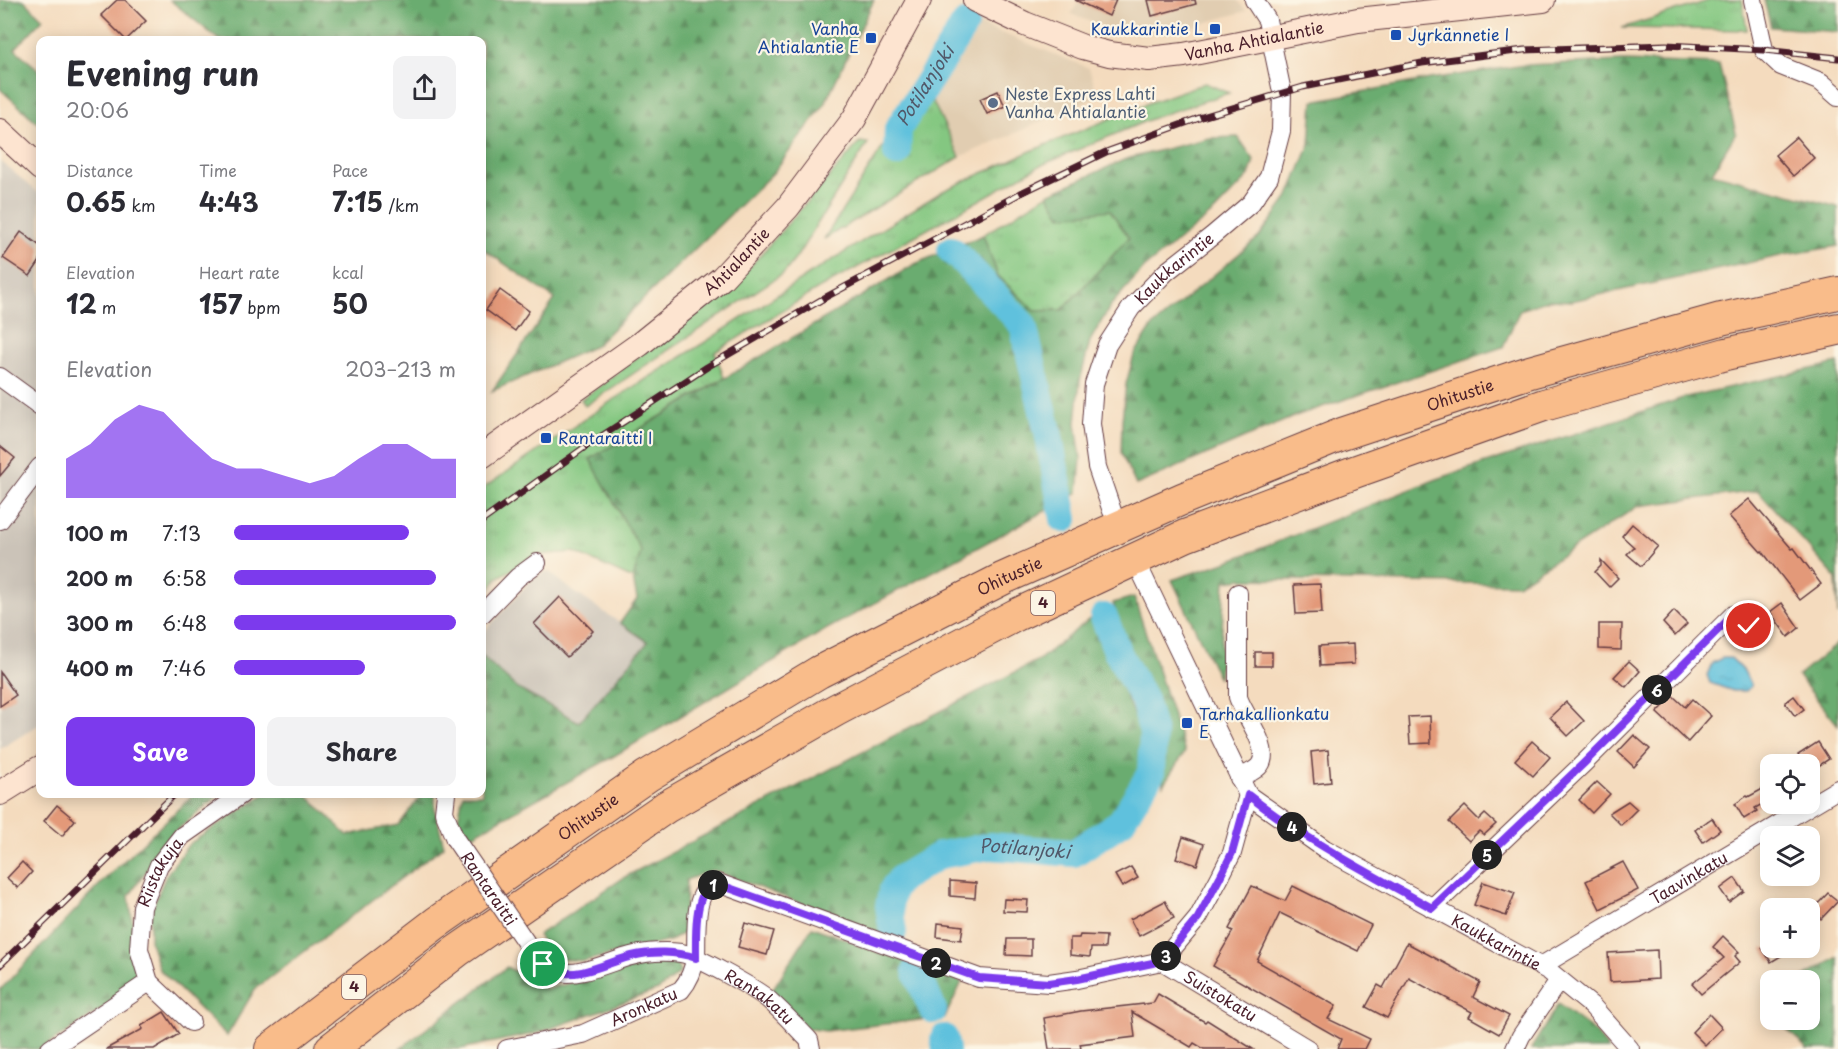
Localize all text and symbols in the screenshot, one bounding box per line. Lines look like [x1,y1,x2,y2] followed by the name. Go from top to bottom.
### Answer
[1182,14,1326,66] street label: Vanha Ahtialantie
[758,16,859,58] place label: Vanha Ahtialantie E
[1091,16,1203,40] place label: Kaukkarintie L
[1208,22,1222,36] marker: Kaukkarintie L
[1408,22,1509,46] place label: Jyrkännetie I
[1389,28,1403,42] marker: Jyrkännetie I
[864,31,878,45] marker: Vanha Ahtialantie E
[888,37,962,131] water label: Potilanjoki
[66,47,259,97] text: Evening run
[393,56,456,119] button: share
[1005,81,1155,123] place label: Neste Express Lahti Vanha Ahtialantie
[66,95,129,125] text: 20:06
[986,96,1000,110] marker: Neste Express Lahti Vanha Ahtialantie
[66,158,133,182] text: Distance
[199,158,237,182] text: Time
[332,158,368,182] text: Pace
[66,182,126,221] text: 0.65
[199,182,259,221] text: 4:43
[332,182,383,221] text: 7:15
[126,193,156,217] text: km
[383,193,419,217] text: /km
[697,221,775,300] street label: Ahtialantie
[1128,226,1218,309] street label: Kaukkarintie
[66,260,135,284] text: Elevation
[199,260,280,284] text: Heart rate
[332,260,364,284] text: kcal
[66,284,97,323] text: 12
[199,284,242,323] text: 157
[332,284,368,323] text: 50
[97,295,116,319] text: m
[242,295,281,319] text: bpm
[66,354,152,384] text: Elevation
[345,354,456,384] text: 203–213 m
[1423,372,1496,416] street label: Ohitustie
[558,425,652,449] place label: Rantaraitti I
[539,431,553,445] marker: Rantaraitti I
[66,518,128,548] text: 100 m
[162,518,201,548] text: 7:13
[972,550,1045,601] street label: Ohitustie
[66,563,133,593] text: 200 m
[162,563,207,593] text: 6:58
[1031,591,1055,615] road number: 4
[1723,600,1774,651] pin
[66,608,134,638] text: 300 m
[162,608,207,638] text: 6:48
[1732,609,1765,642] icon: check
[66,653,134,683] text: 400 m
[162,653,206,683] text: 7:46
[1642,675,1672,705] pin: 6
[1651,678,1663,702] text: 6
[1199,701,1329,743] place label: Tarhakallionkatu E
[1180,716,1194,730] marker: Tarhakallionkatu E
[66,717,255,786] button: Save
[267,717,456,786] button: Share
[1760,754,1820,1030] map controls
[1760,754,1820,814] button: locate
[552,786,623,846] street label: Ohitustie
[1277,812,1307,842] pin: 4
[1287,815,1297,839] text: 4
[1760,826,1820,886] button: layers
[130,831,188,910] street label: Riistakuja
[976,831,1074,865] water label: Potilanjoki
[1472,840,1502,870] pin: 5
[1482,843,1492,867] text: 5
[1645,845,1732,910] street label: Taavinkatu
[456,846,524,930] street label: Rantaraitti
[698,870,728,900] pin: 1
[709,873,717,897] text: 1
[1760,898,1820,958] button: +
[1448,907,1546,976] street label: Kaukkarintie
[517,938,568,989] pin
[1151,941,1181,971] pin: 3
[1161,944,1171,968] text: 3
[526,947,559,980] icon: arrive
[921,948,951,978] pin: 2
[930,951,942,975] text: 2
[721,962,801,1029] street label: Rantakatu
[1179,964,1262,1027] street label: Suistokatu
[1760,970,1820,1030] button: −
[342,975,366,999] road number: 4
[606,980,681,1031] street label: Aronkatu

